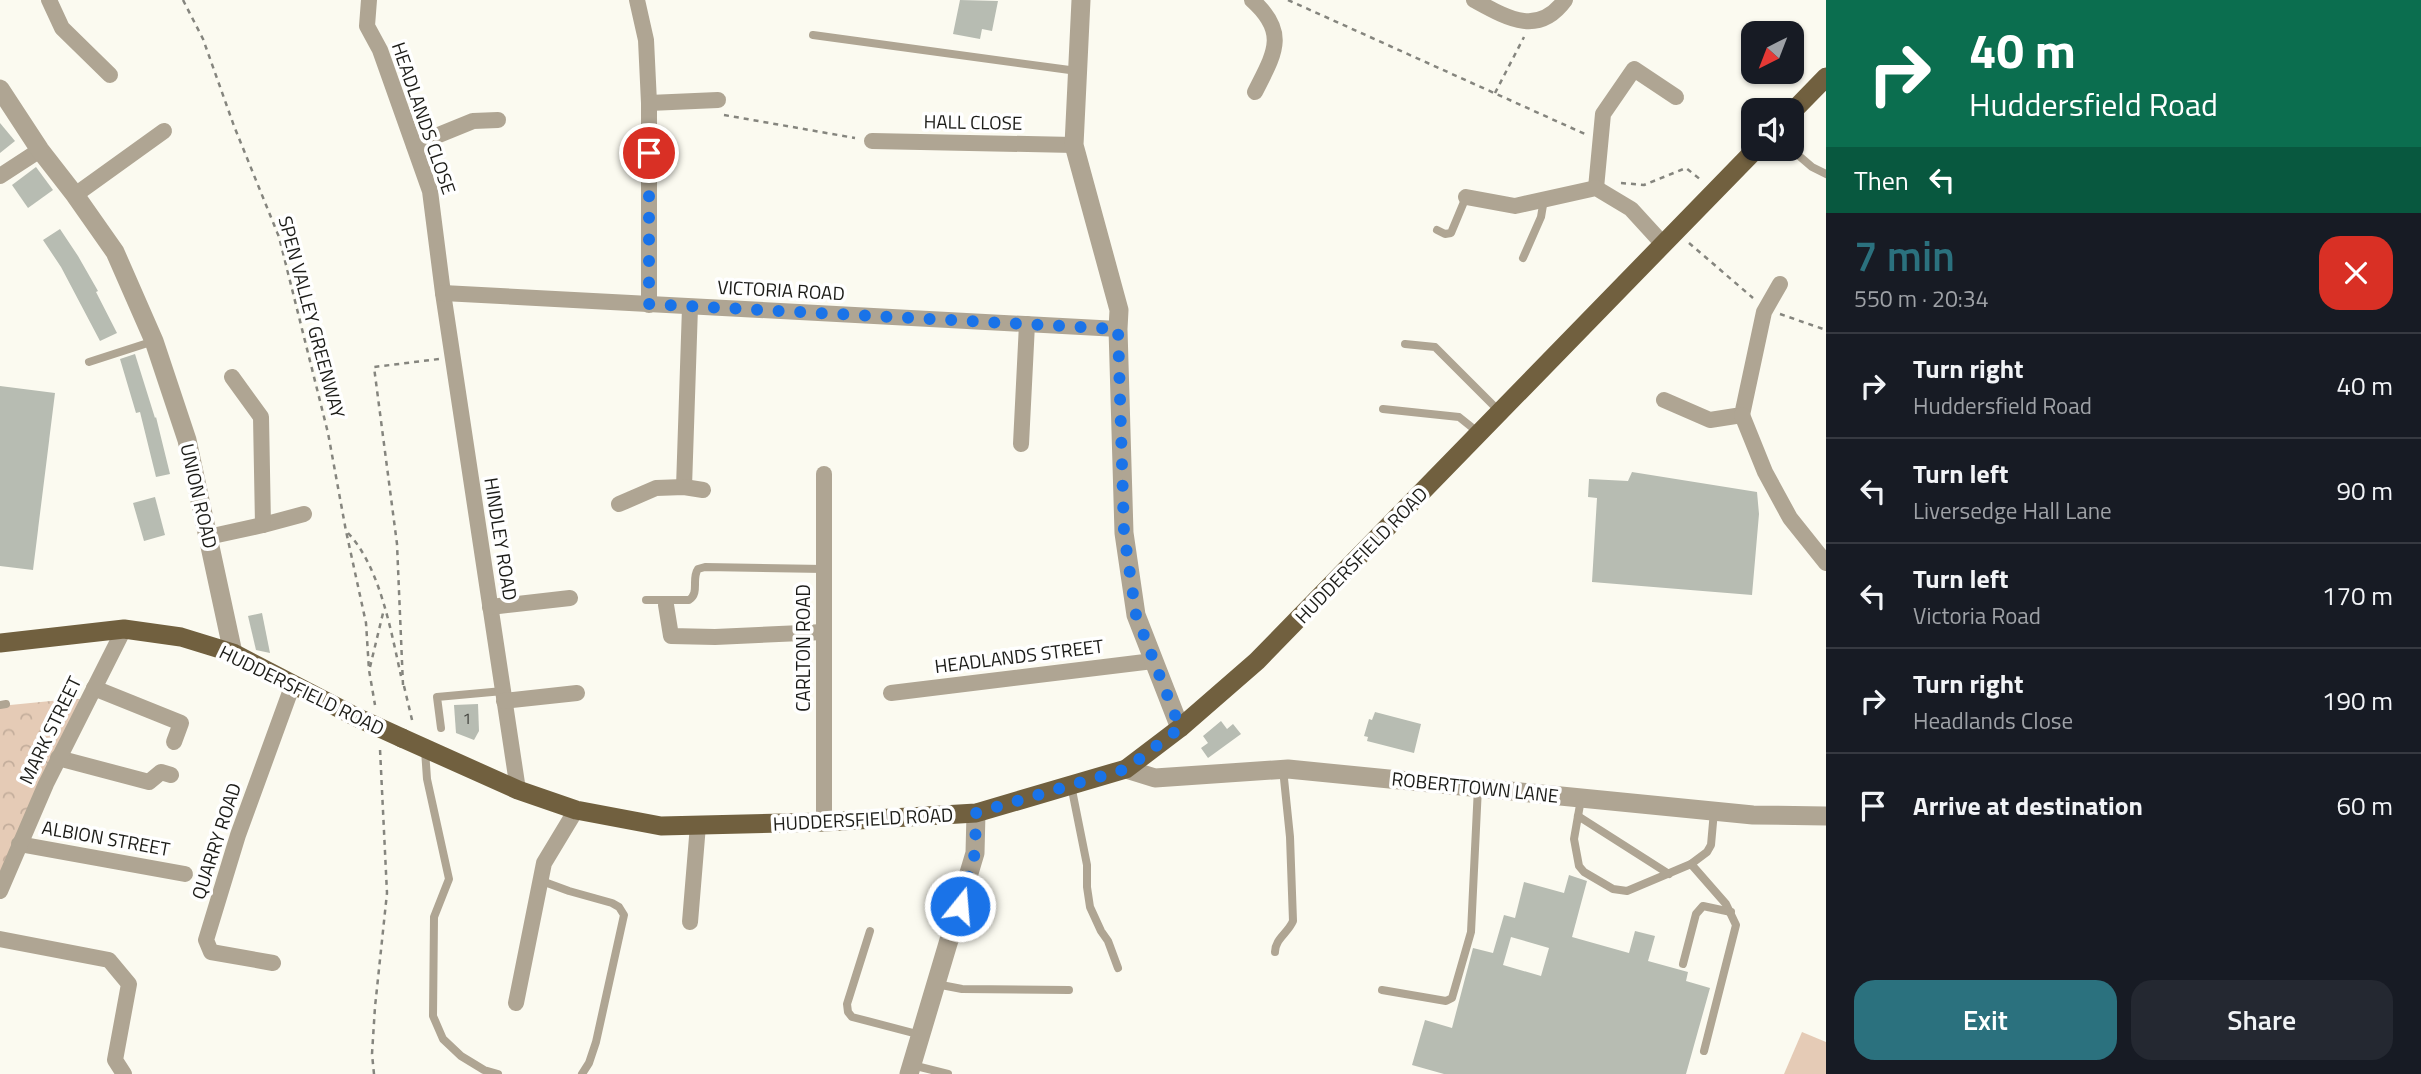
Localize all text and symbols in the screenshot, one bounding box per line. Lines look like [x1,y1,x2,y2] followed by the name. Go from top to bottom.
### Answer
[1969,12,2076,87] text: 40 m
[1741,21,1804,84] north arrow
[1741,21,1804,161] map controls
[1854,28,1945,119] icon: right
[385,38,464,198] street label: HEADLANDS CLOSE
[1969,80,2218,128] text: Huddersfield Road
[1741,98,1804,161] button: sound
[923,106,1023,137] street label: HALL CLOSE
[619,123,679,183] pin
[630,134,668,172] icon: arrive
[1854,161,1909,200] text: Then
[1923,161,1961,199] icon: left
[272,212,354,422] street label: SPEN VALLEY GREENWAY
[1854,223,1955,287] text: 7 min
[2319,236,2393,310] button: close
[717,272,846,307] street label: VICTORIA ROAD
[1854,281,1989,316] text: 550 m · 20:34
[1913,349,2024,388] text: Turn right
[2336,366,2393,405] text: 40 m
[1854,367,1892,405] icon: right
[1913,388,2092,423] text: Huddersfield Road
[173,441,226,551] street label: UNION ROAD
[1913,454,2008,493] text: Turn left
[2336,471,2393,510] text: 90 m
[1854,472,1892,510] icon: left
[477,475,526,603] street label: HINDLEY ROAD
[1288,480,1434,630] street label: HUDDERSFIELD ROAD
[1913,493,2112,528] text: Liversedge Hall Lane
[1913,559,2008,598] text: Turn left
[2322,576,2393,615] text: 170 m
[1854,577,1892,615] icon: left
[788,584,817,712] street label: CARLTON ROAD
[1913,598,2041,633] text: Victoria Road
[933,631,1105,680] street label: HEADLANDS STREET
[215,637,390,742] street label: HUDDERSFIELD ROAD
[1913,664,2024,703] text: Turn right
[11,671,88,789] street label: MARK STREET
[2322,681,2393,720] text: 190 m
[1854,682,1892,720] icon: right
[1913,703,2073,738] text: Headlands Close
[463,706,471,730] house number: 1
[1390,763,1560,810] street label: ROBERTTOWN LANE
[183,779,248,903] street label: QUARRY ROAD
[1913,786,2143,825] text: Arrive at destination
[2336,786,2393,825] text: 60 m
[1854,787,1892,825] icon: arrive
[772,799,954,838] street label: HUDDERSFIELD ROAD
[40,812,172,863] street label: ALBION STREET
[923,869,997,943] position arrow
[1854,980,2117,1060] button: Exit
[2131,980,2393,1060] button: Share

